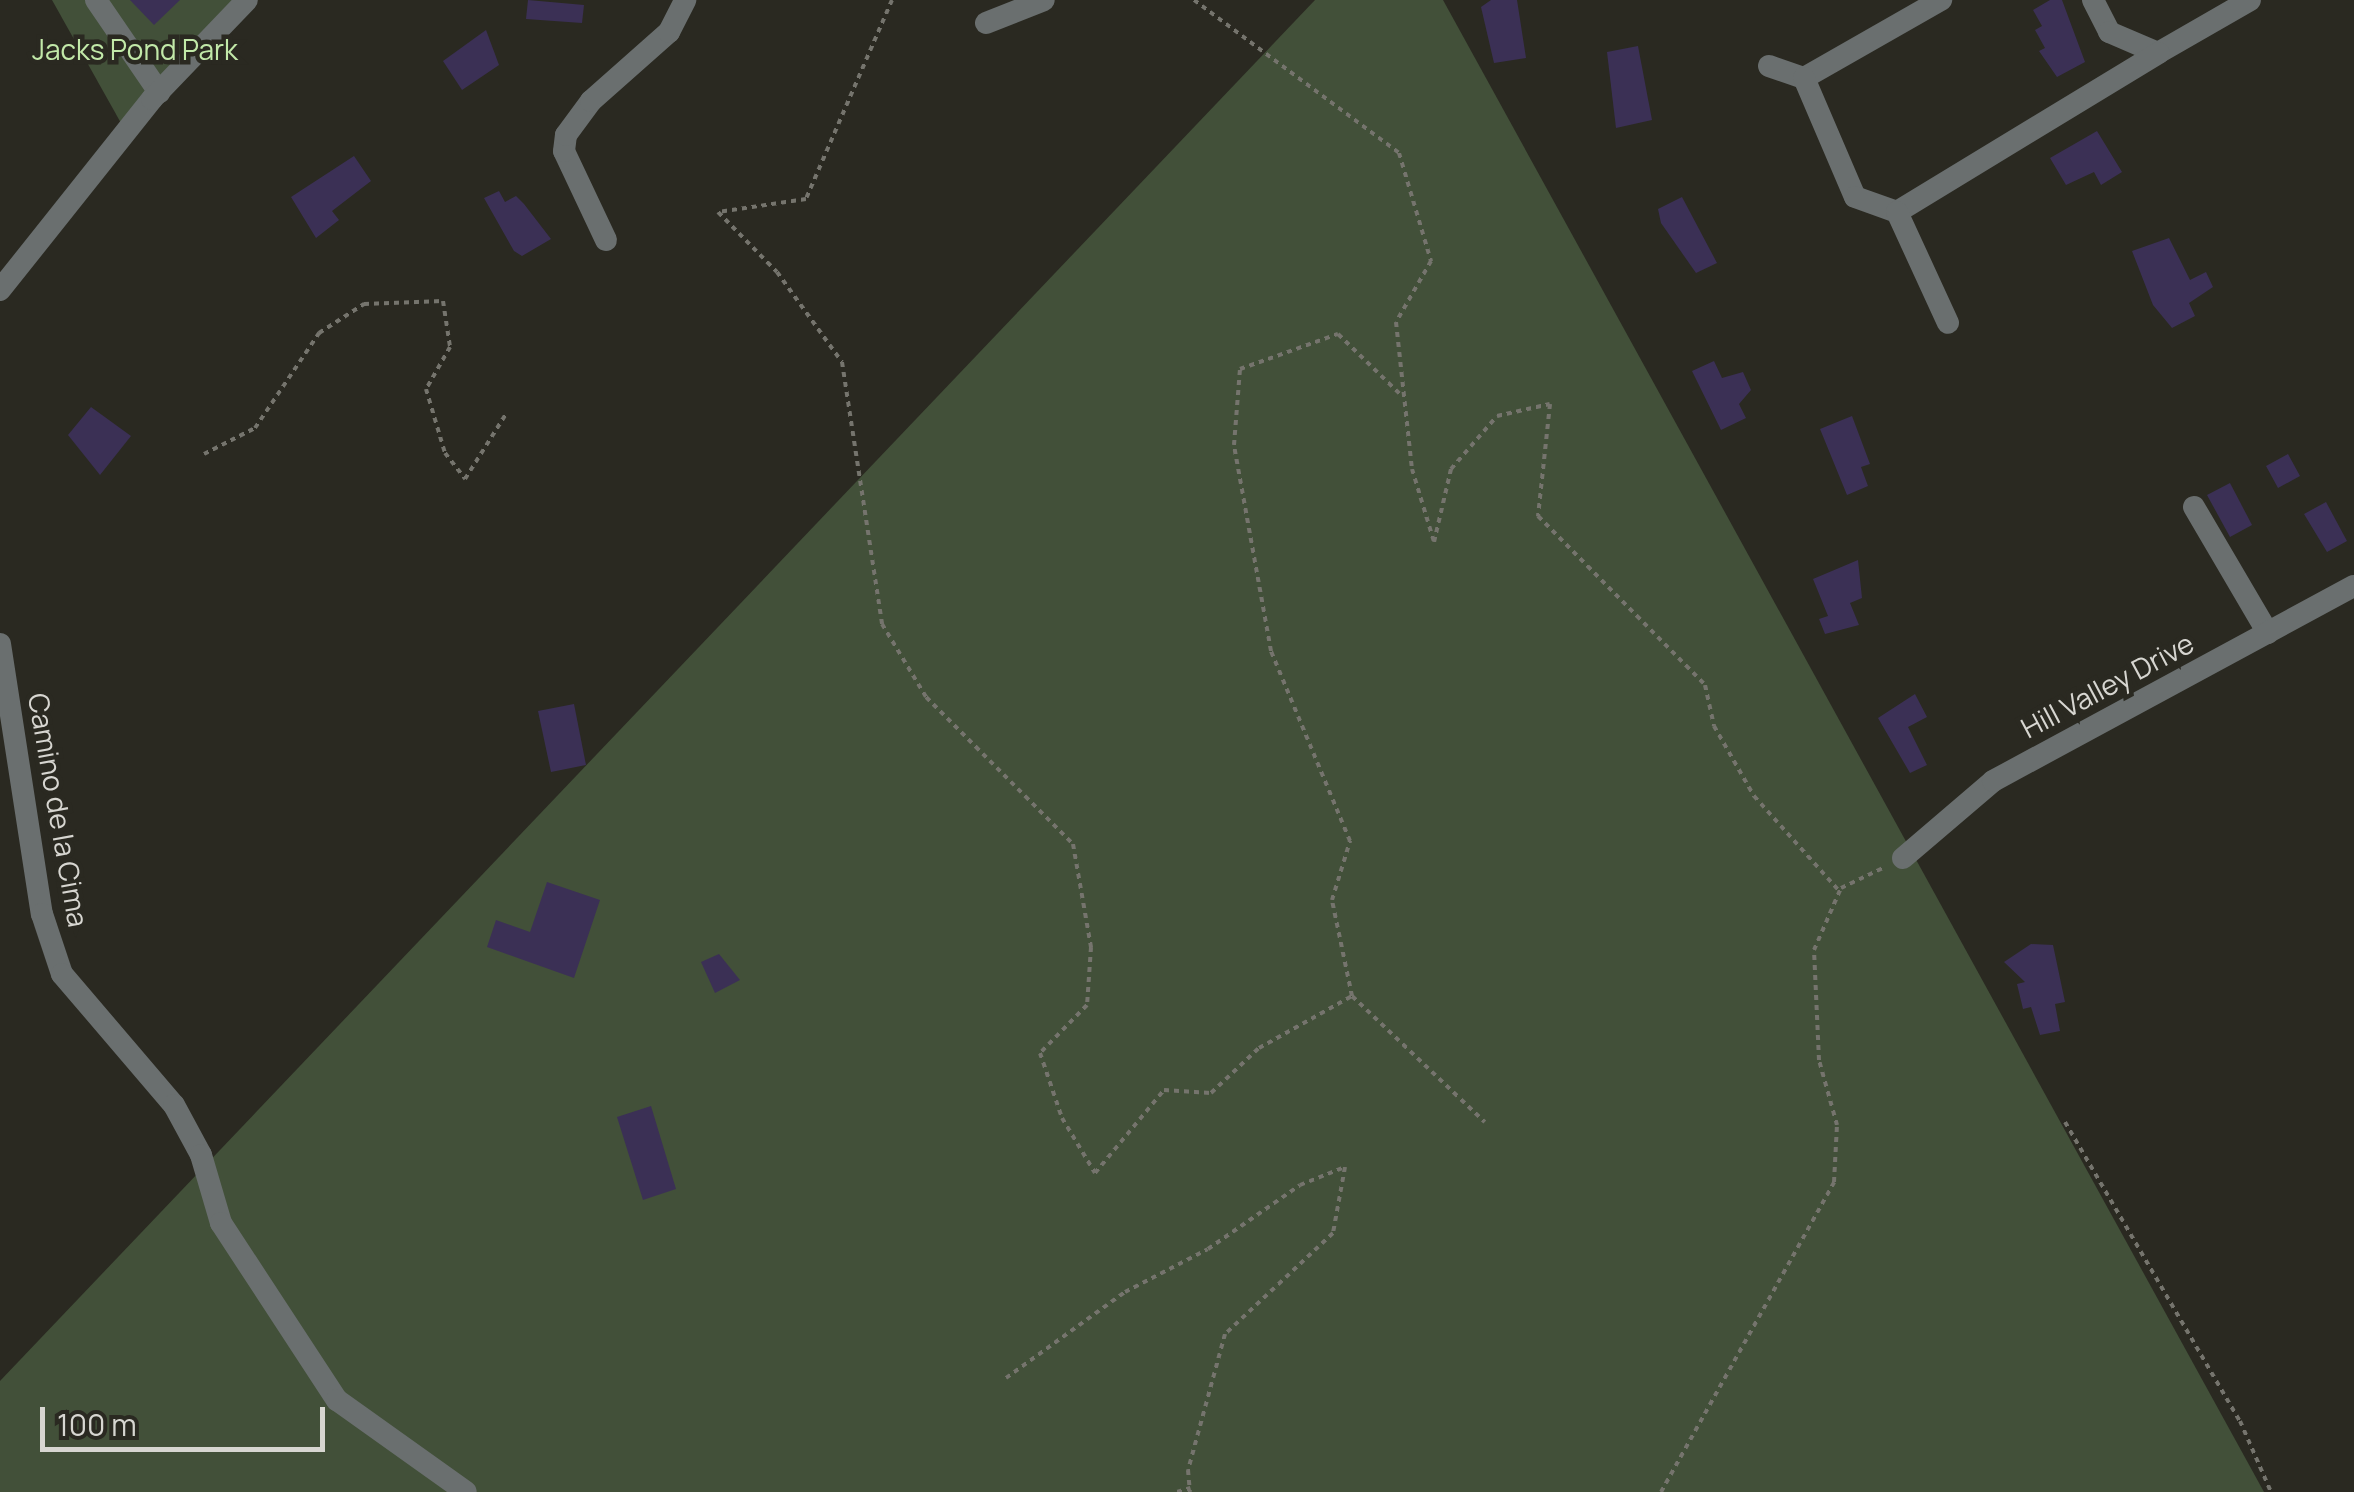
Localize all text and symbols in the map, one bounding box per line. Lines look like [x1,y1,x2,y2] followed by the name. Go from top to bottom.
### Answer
[32,32,238,66] park label: Jacks Pond Park
[2015,625,2199,745] street label: Hill Valley Drive
[22,691,96,929] street label: Camino de la Cima
[45,1387,330,1449] scale bar
[57,1404,137,1445] text: 100 m

